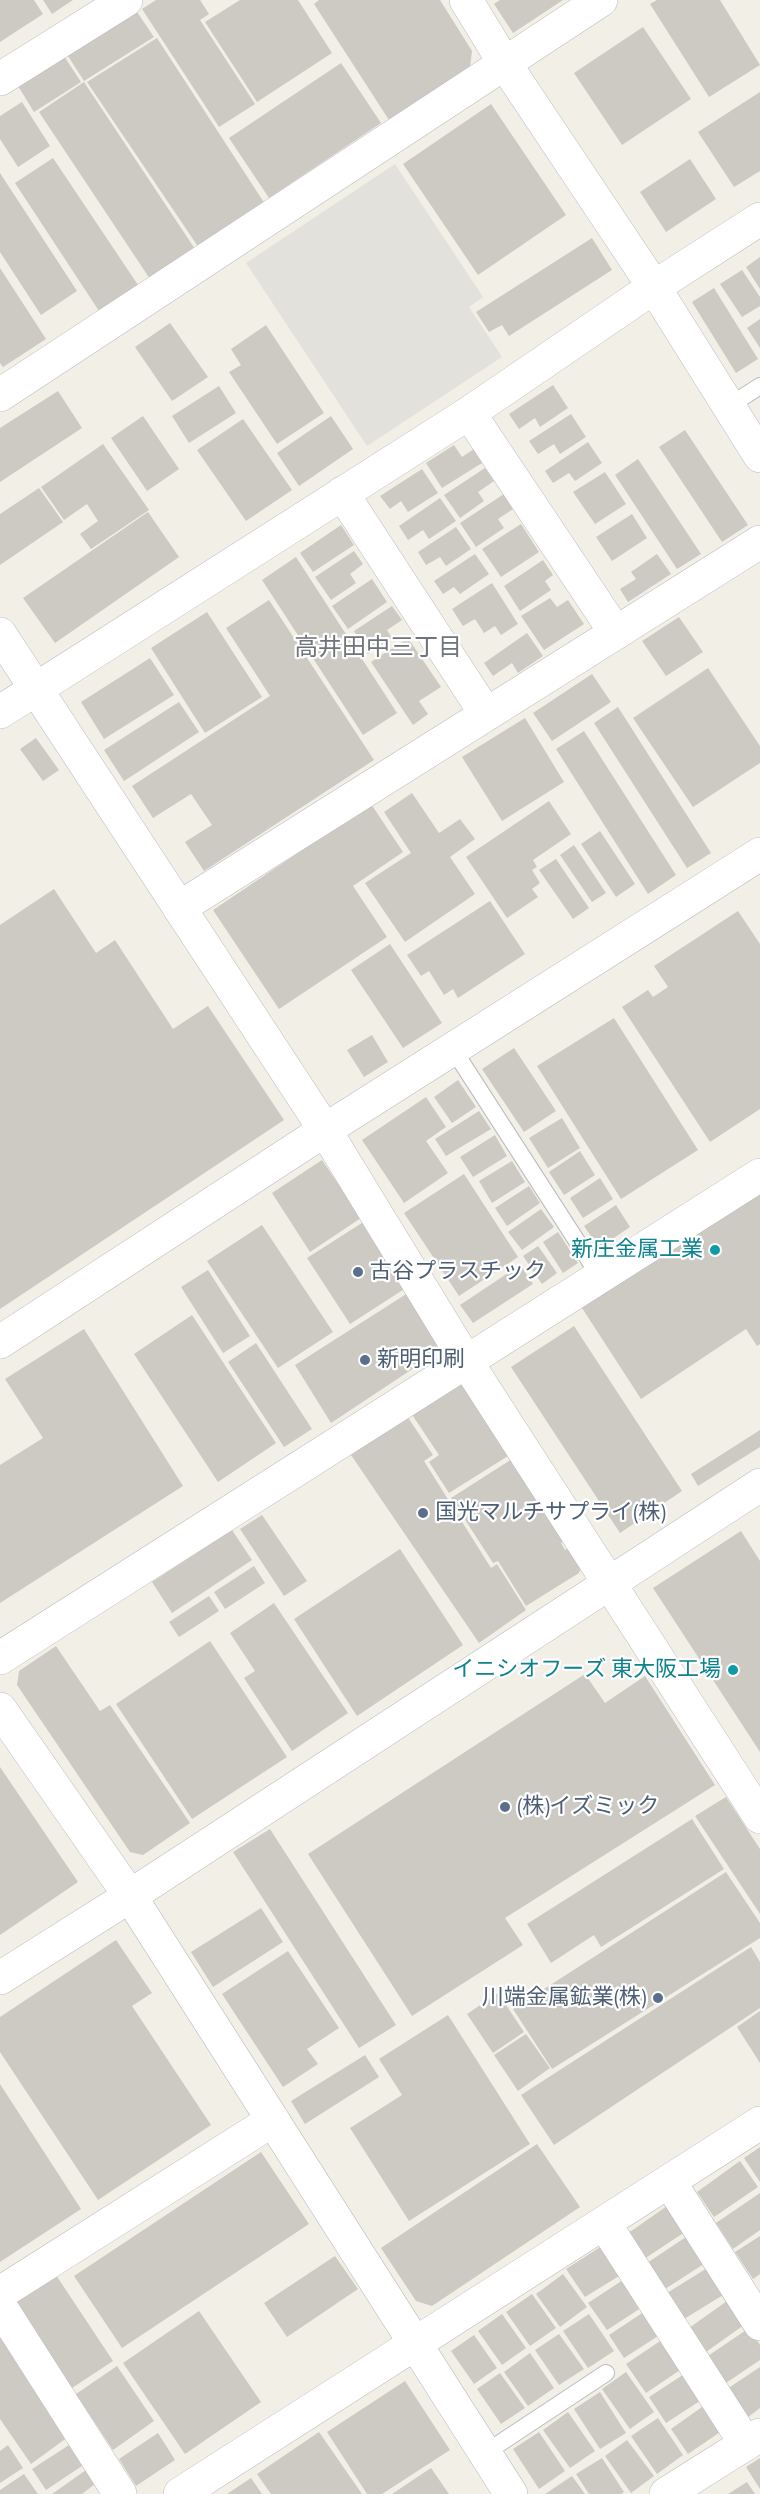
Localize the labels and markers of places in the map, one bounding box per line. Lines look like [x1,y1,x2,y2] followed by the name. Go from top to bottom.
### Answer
[571,1237,703,1263] place label: 新庄金属工業
[708,1243,722,1257] marker: 新庄金属工業
[370,1259,546,1285] place label: 古谷プラスチック
[351,1265,365,1279] marker: 古谷プラスチック
[377,1347,465,1373] place label: 新明印刷
[358,1353,372,1367] marker: 新明印刷
[435,1500,665,1526] place label: 国光マルチサプライ(株)
[416,1506,430,1520] marker: 国光マルチサプライ(株)
[452,1657,721,1683] place label: イニシオフーズ 東大阪工場
[726,1663,740,1677] marker: イニシオフーズ 東大阪工場
[517,1794,659,1820] place label: (株)イズミック
[498,1800,512,1814] marker: (株)イズミック
[482,1985,646,2011] place label: 川端金属鉱業(株)
[651,1991,665,2005] marker: 川端金属鉱業(株)

